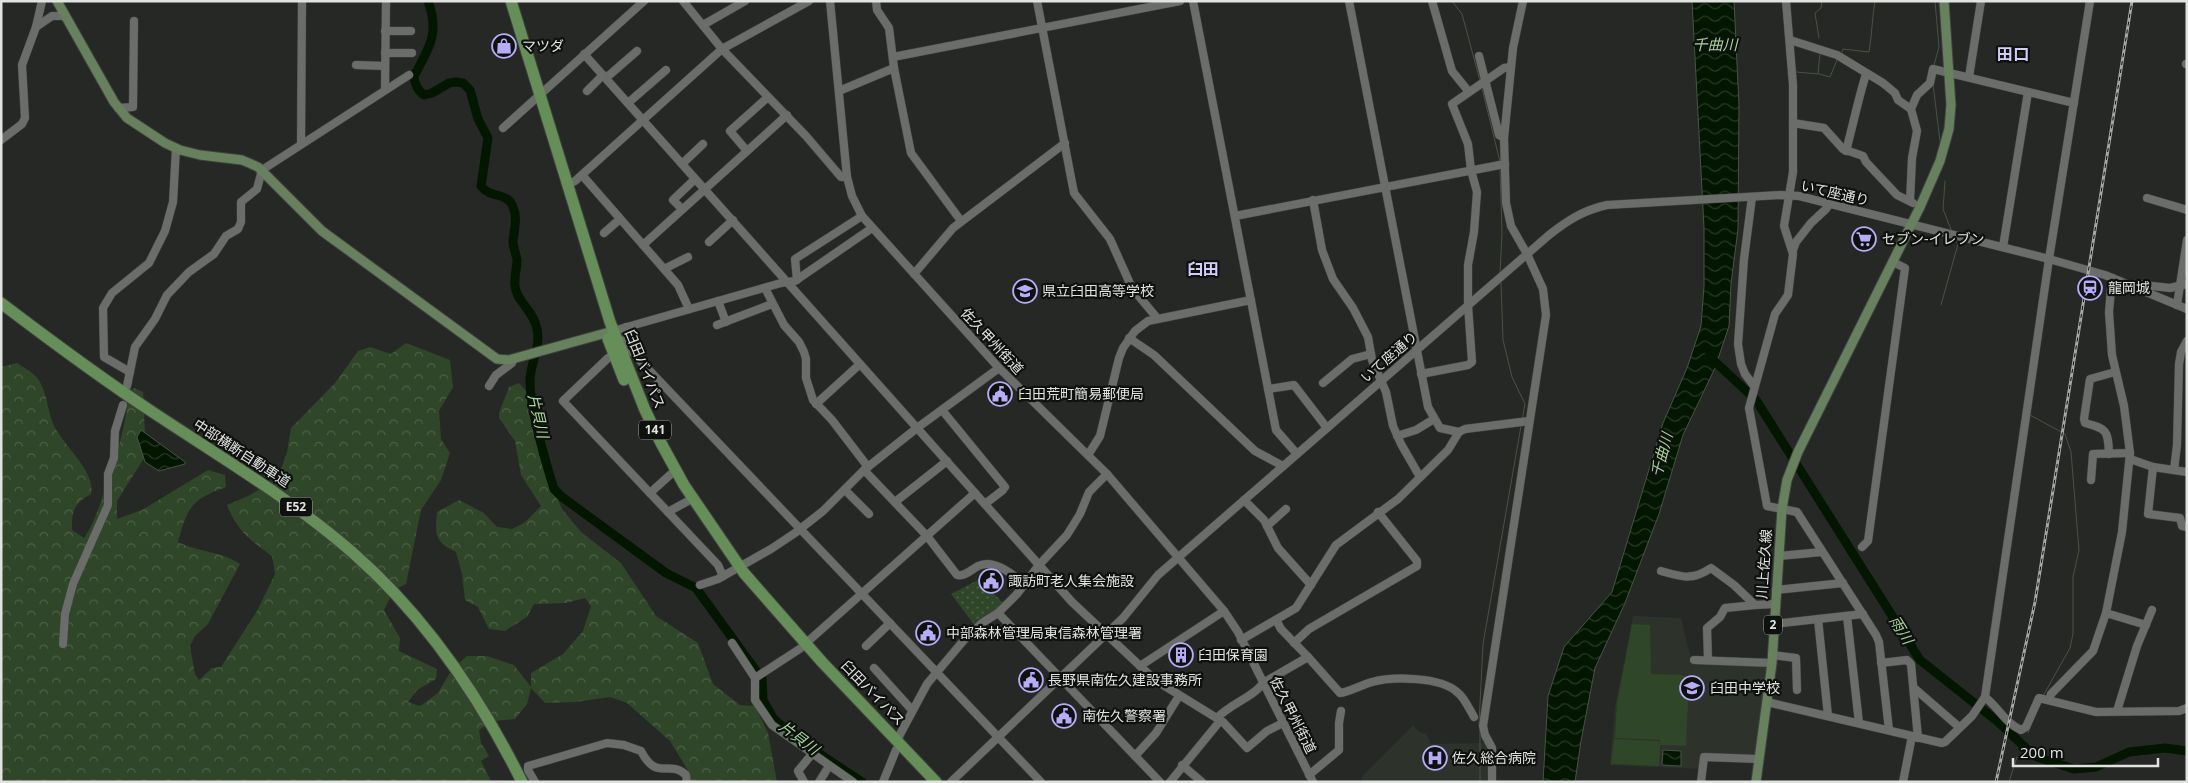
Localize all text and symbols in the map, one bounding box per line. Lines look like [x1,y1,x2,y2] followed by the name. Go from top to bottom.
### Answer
[491,33,517,59] shop icon: マツダ
[1692,34,1739,54] water label: 千曲川
[522,36,564,55] place label: マツダ
[1997,43,2029,65] district label: 田口
[1799,175,1871,210] street label: いて座通り
[1851,226,1877,252] supermarket icon: セブン-イレブン
[1882,229,1985,248] place label: セブン-イレブン
[1187,258,1219,280] district label: 臼田
[2077,275,2103,301] station icon: 龍岡城
[1012,278,1038,304] school or university icon: 県立臼田高等学校
[2108,278,2150,297] place label: 龍岡城
[1042,281,1154,300] place label: 県立臼田高等学校
[957,303,1028,378] street label: 佐久甲州街道
[621,326,670,411] street label: 臼田バイパス
[1356,327,1421,387] street label: いて座通り
[987,381,1013,407] public building icon: 臼田荒町簡易郵便局
[1018,384,1144,403] place label: 臼田荒町簡易郵便局
[524,392,554,442] water label: 片貝川
[190,414,294,491] street label: 中部横断自動車道
[639,420,671,440] road number: 141
[1646,428,1677,479] water label: 千曲川
[280,498,312,516] road number: E52
[1752,528,1775,600] street label: 川上佐久線
[978,568,1004,594] public building icon: 諏訪町老人集会施設
[1008,571,1134,590] place label: 諏訪町老人集会施設
[1885,611,1919,649] water label: 雨川
[1764,616,1782,634] road number: 2
[915,620,941,646] public building icon: 中部森林管理局東信森林管理署
[946,623,1142,642] place label: 中部森林管理局東信森林管理署
[1168,642,1194,668] building icon: 臼田保育園
[1198,645,1268,664] place label: 臼田保育園
[837,656,909,729] street label: 臼田バイパス
[1018,667,1044,693] public building icon: 長野県南佐久建設事務所
[1048,670,1202,689] place label: 長野県南佐久建設事務所
[1266,673,1321,757] street label: 佐久甲州街道
[1679,675,1705,701] school or university icon: 臼田中学校
[1710,678,1780,697] place label: 臼田中学校
[1051,703,1077,729] public building icon: 南佐久警察署
[1082,706,1166,725] place label: 南佐久警察署
[776,716,825,760] water label: 片貝川
[2013,736,2158,768] scale bar
[2020,742,2064,762] text: 200 m
[1422,745,1448,771] hospital icon: 佐久総合病院
[1452,748,1536,767] place label: 佐久総合病院

